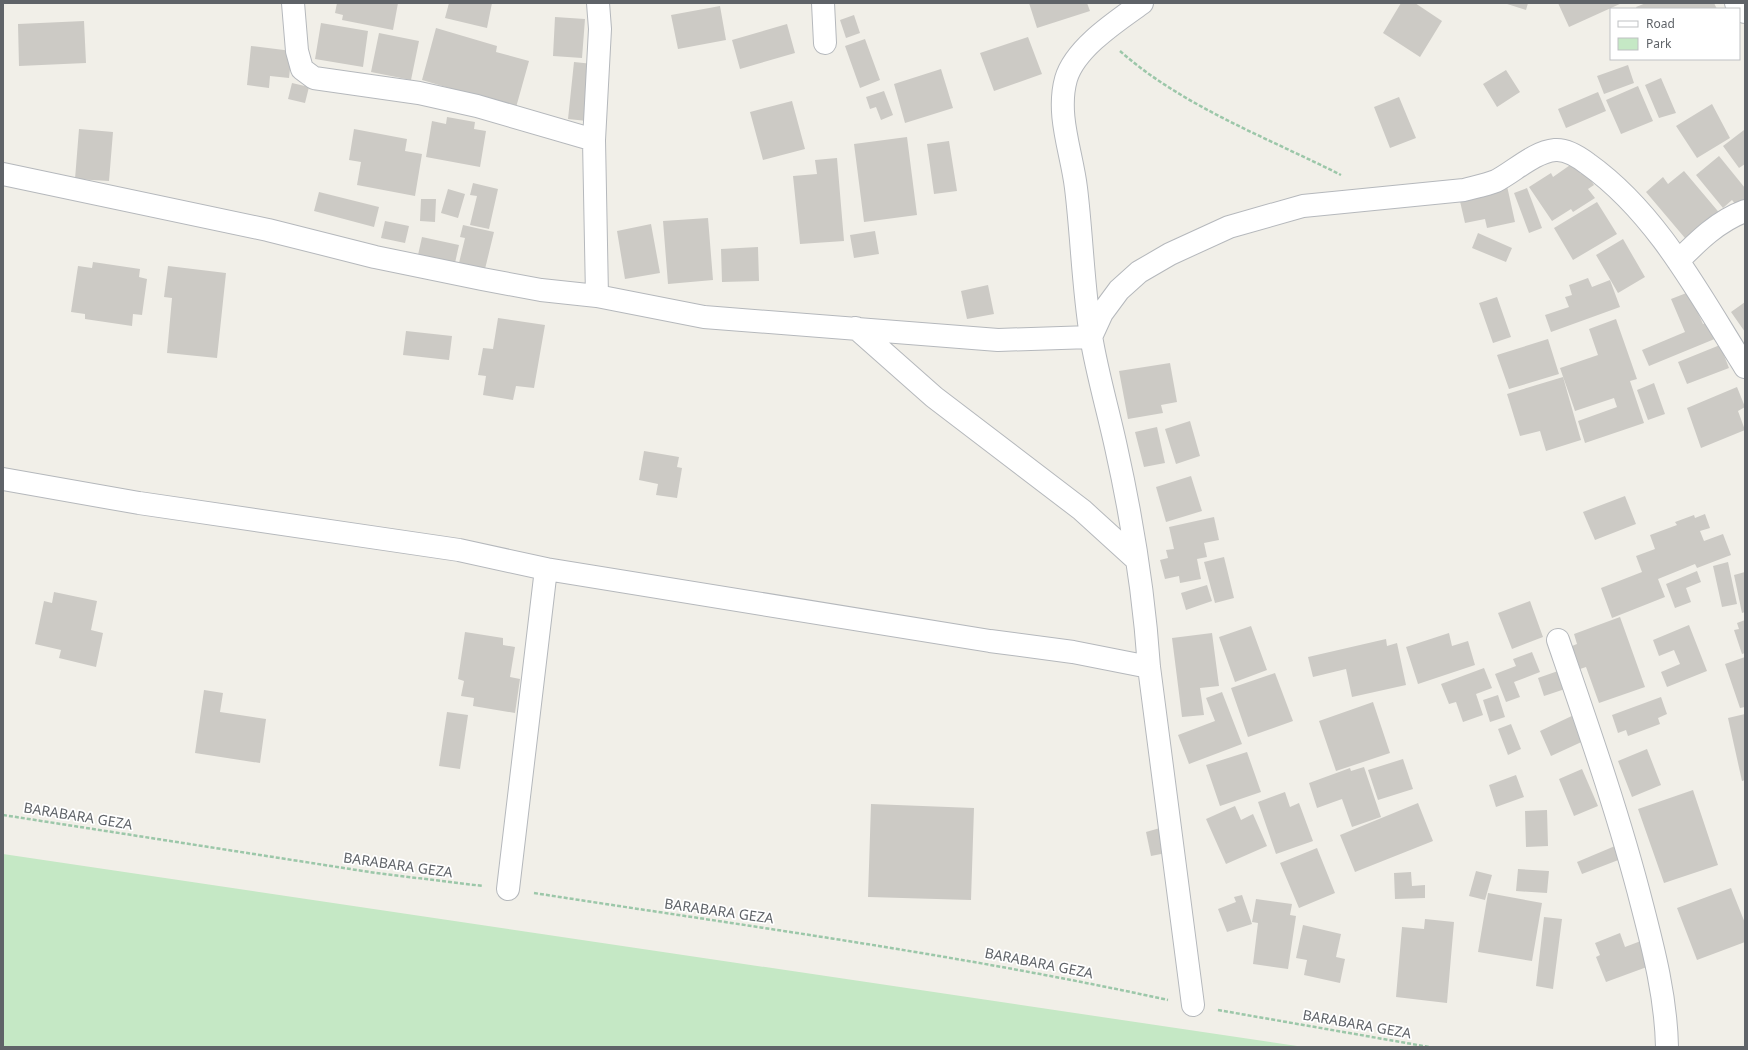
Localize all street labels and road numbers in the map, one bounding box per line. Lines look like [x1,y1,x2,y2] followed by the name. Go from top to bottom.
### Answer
[22,798,134,833] street label: BARABARA GEZA
[342,847,454,882] street label: BARABARA GEZA
[663,893,775,928] street label: BARABARA GEZA
[983,943,1095,982] street label: BARABARA GEZA
[1301,1005,1413,1042] street label: BARABARA GEZA

